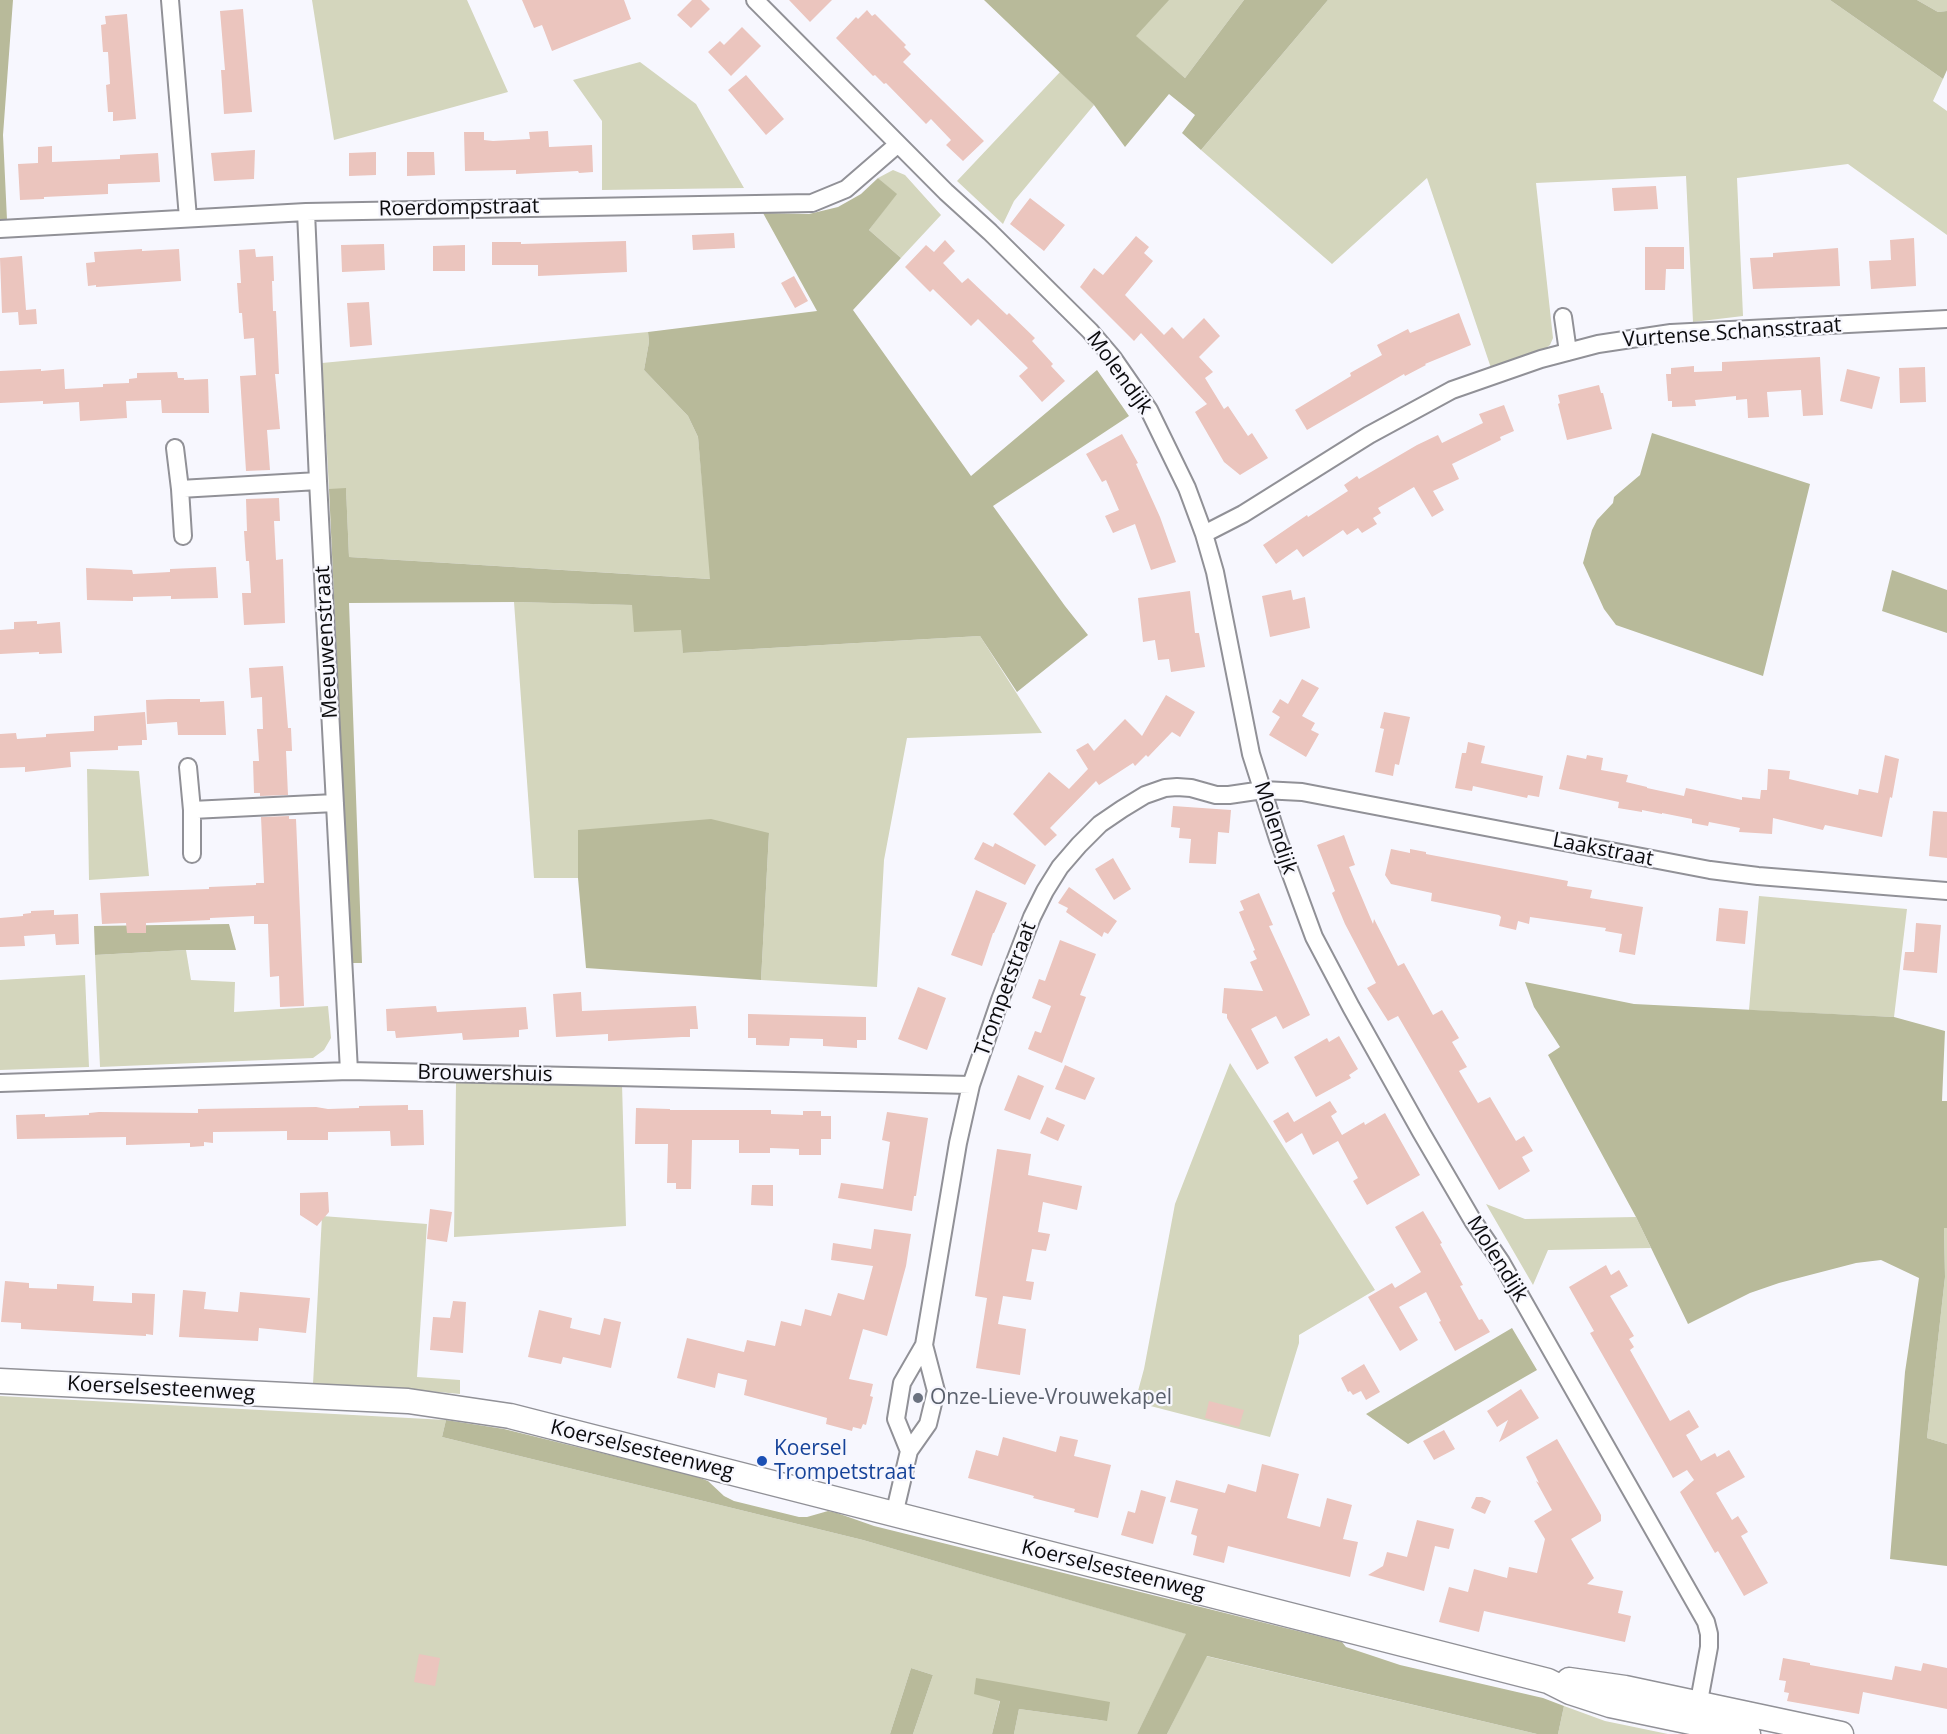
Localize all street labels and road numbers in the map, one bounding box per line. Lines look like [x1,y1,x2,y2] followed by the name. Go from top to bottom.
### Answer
[378,194,540,222] street label: Roerdompstraat
[1622,313,1842,353] street label: Vurtense Schansstraat
[1081,327,1157,419] street label: Molendijk
[310,565,344,719] street label: Meeuwenstraat
[1248,778,1302,878] street label: Molendijk
[1550,828,1656,872] street label: Laakstraat
[970,918,1042,1060] street label: Trompetstraat
[417,1060,553,1088] street label: Brouwershuis
[1461,1212,1533,1306] street label: Molendijk
[66,1371,256,1407] street label: Koerselsesteenweg
[548,1415,736,1485] street label: Koerselsesteenweg
[1019,1535,1207,1605] street label: Koerselsesteenweg

